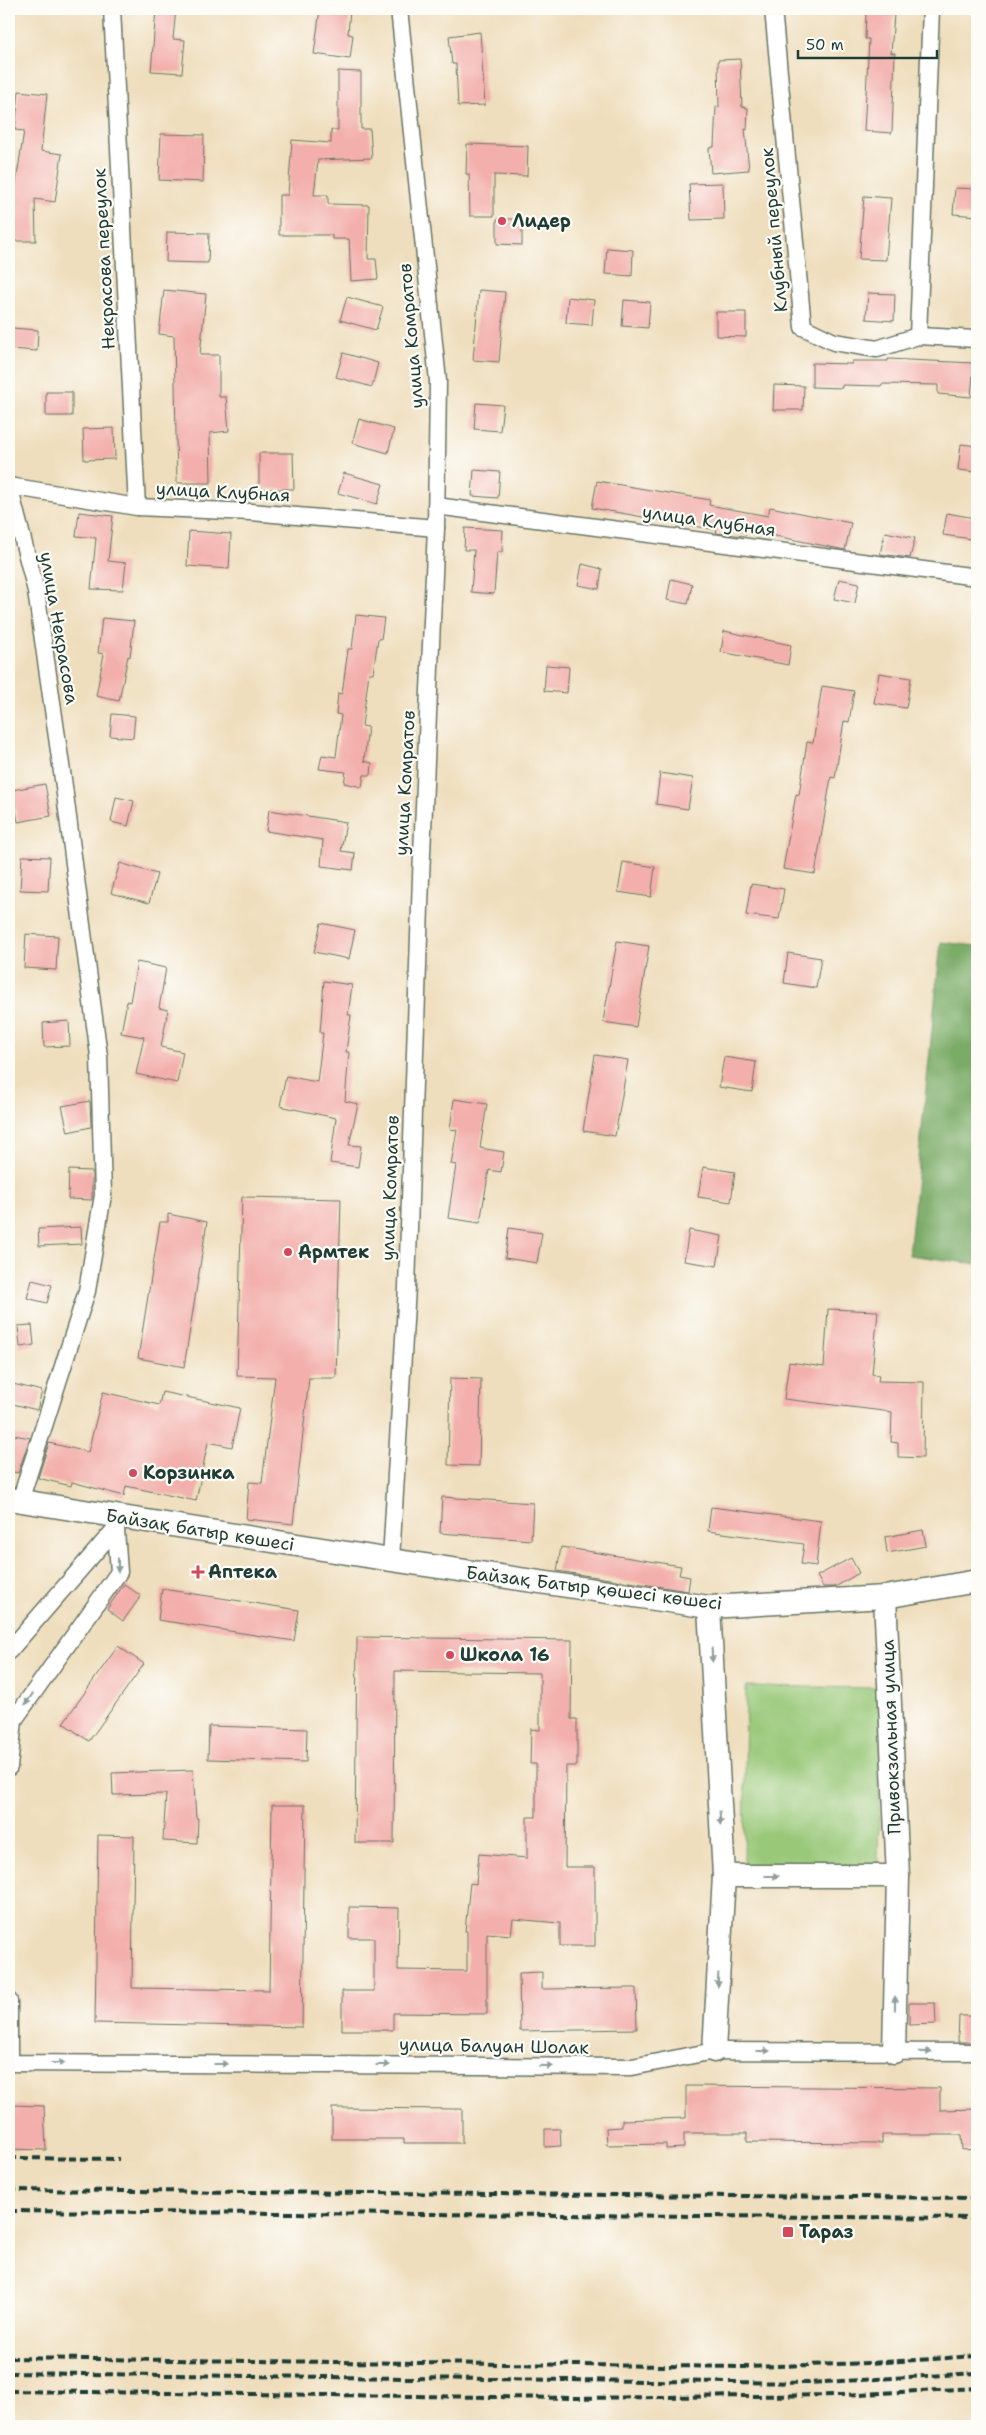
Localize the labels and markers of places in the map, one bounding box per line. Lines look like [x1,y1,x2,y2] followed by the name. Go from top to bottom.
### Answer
[512,209,571,233] place label: Лидер
[496,215,508,227] marker: Лидер
[298,1240,369,1264] place label: Армтек
[282,1246,294,1258] marker: Армтек
[143,1461,235,1485] place label: Корзинка
[127,1467,139,1479] marker: Корзинка
[208,1560,278,1584] place label: Аптека
[192,1566,204,1578] marker: Аптека
[460,1643,550,1667] place label: Школа 16
[444,1649,456,1661] marker: Школа 16
[799,2220,854,2244] place label: Тараз
[781,2225,795,2239] marker: Тараз

